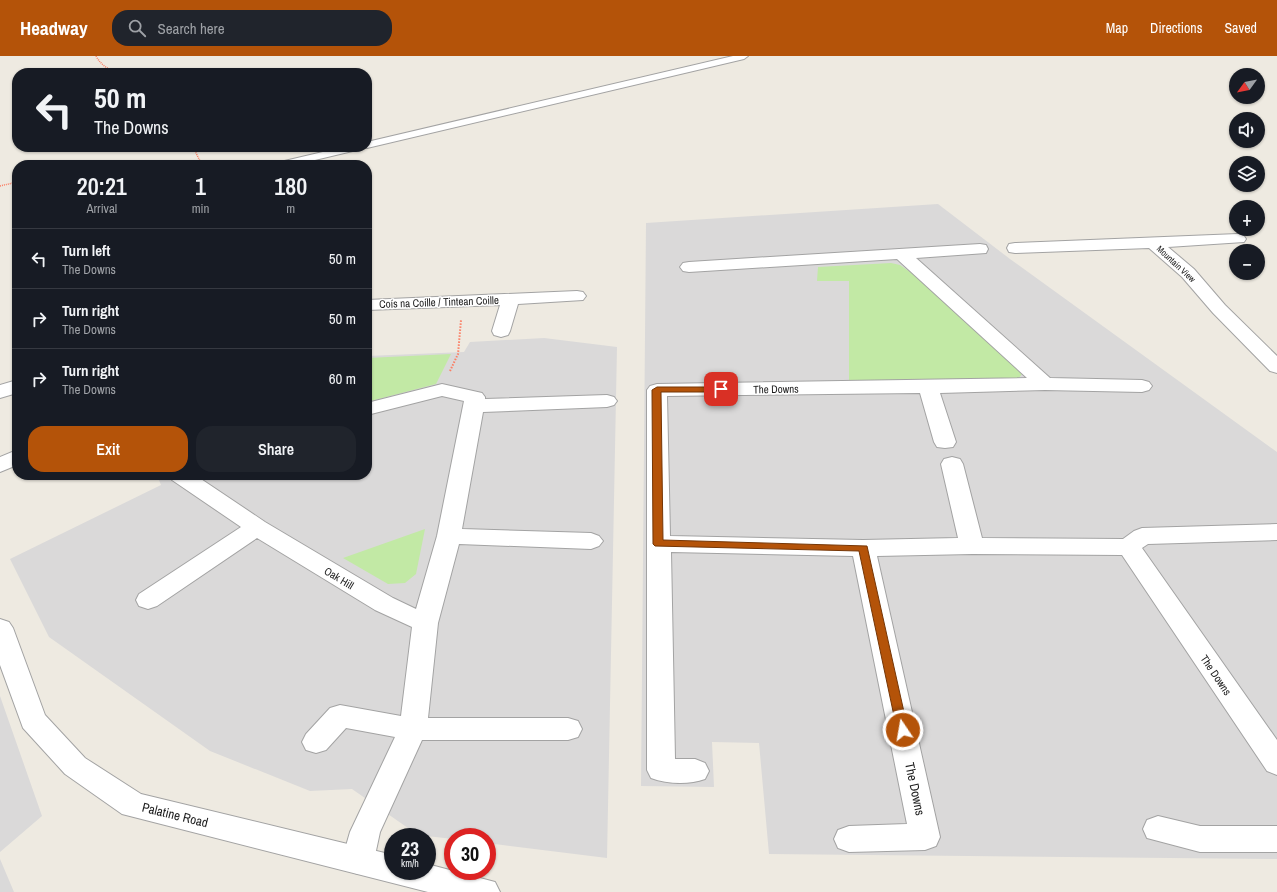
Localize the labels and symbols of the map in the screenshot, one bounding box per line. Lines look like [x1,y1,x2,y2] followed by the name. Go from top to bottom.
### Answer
[1229,68,1265,104] north arrow
[1154,243,1199,286] street label: Mountain View
[379,293,499,311] street label: Coís na Coílle / Tintean Coille
[704,372,738,406] pin
[753,382,799,396] street label: The Downs
[322,564,356,592] street label: Oak Hill
[1197,652,1235,698] street label: The Downs
[882,709,924,751] position arrow
[901,761,929,817] street label: The Downs
[140,799,210,831] street label: Palatine Road
[444,828,496,880] speed limit sign: 30

